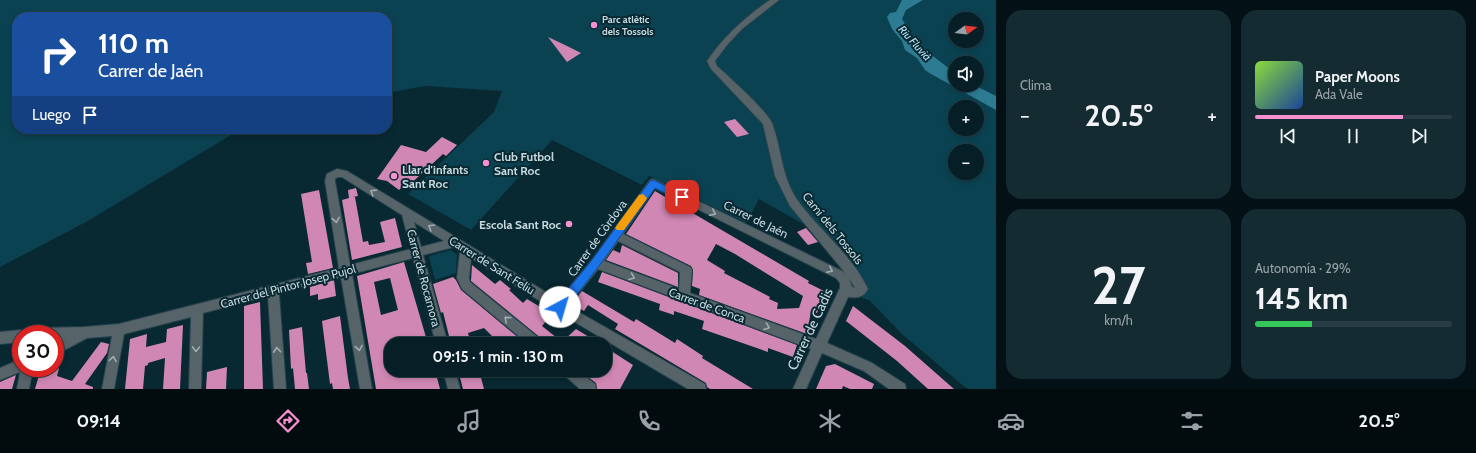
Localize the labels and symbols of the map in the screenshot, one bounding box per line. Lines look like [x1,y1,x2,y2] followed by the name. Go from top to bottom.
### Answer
[948,12,984,48] north arrow
[602,13,654,38] place label: Parc atlètic dels Tossols
[589,20,599,30] marker: Parc atlètic dels Tossols
[896,22,934,64] water label: Riu Fluvià
[494,149,554,178] place label: Club Futbol Sant Roc
[481,158,491,168] marker: Club Futbol Sant Roc
[402,162,468,191] place label: Llar d'infants Sant Roc
[389,171,399,181] marker: Llar d'infants Sant Roc
[665,180,699,214] pin
[370,189,377,196] one-way arrow
[799,189,867,267] street label: Camí dels Tossols
[564,197,630,279] street label: Carrer de Còrdova
[721,197,791,241] street label: Carrer de Jaén
[709,208,717,216] one-way arrow
[332,217,340,223] one-way arrow
[479,217,562,232] place label: Escola Sant Roc
[564,219,574,229] marker: Escola Sant Roc
[428,225,435,232] one-way arrow
[404,228,444,329] street label: Carrer de Rocamora
[446,233,538,297] street label: Carrer de Sant Feliu
[219,261,358,311] street label: Carrer del Pintor Josep Pujol
[826,266,833,273] one-way arrow
[629,272,636,280] one-way arrow
[667,284,748,326] street label: Carrer de Conca
[783,285,837,373] street label: Carrer de Cadis
[539,286,581,328] position arrow
[504,316,511,323] one-way arrow
[764,322,771,330] one-way arrow
[12,325,64,377] speed limit sign: 30
[354,345,363,351] one-way arrow
[192,346,200,352] one-way arrow
[273,347,282,353] one-way arrow
[108,356,116,362] one-way arrow

